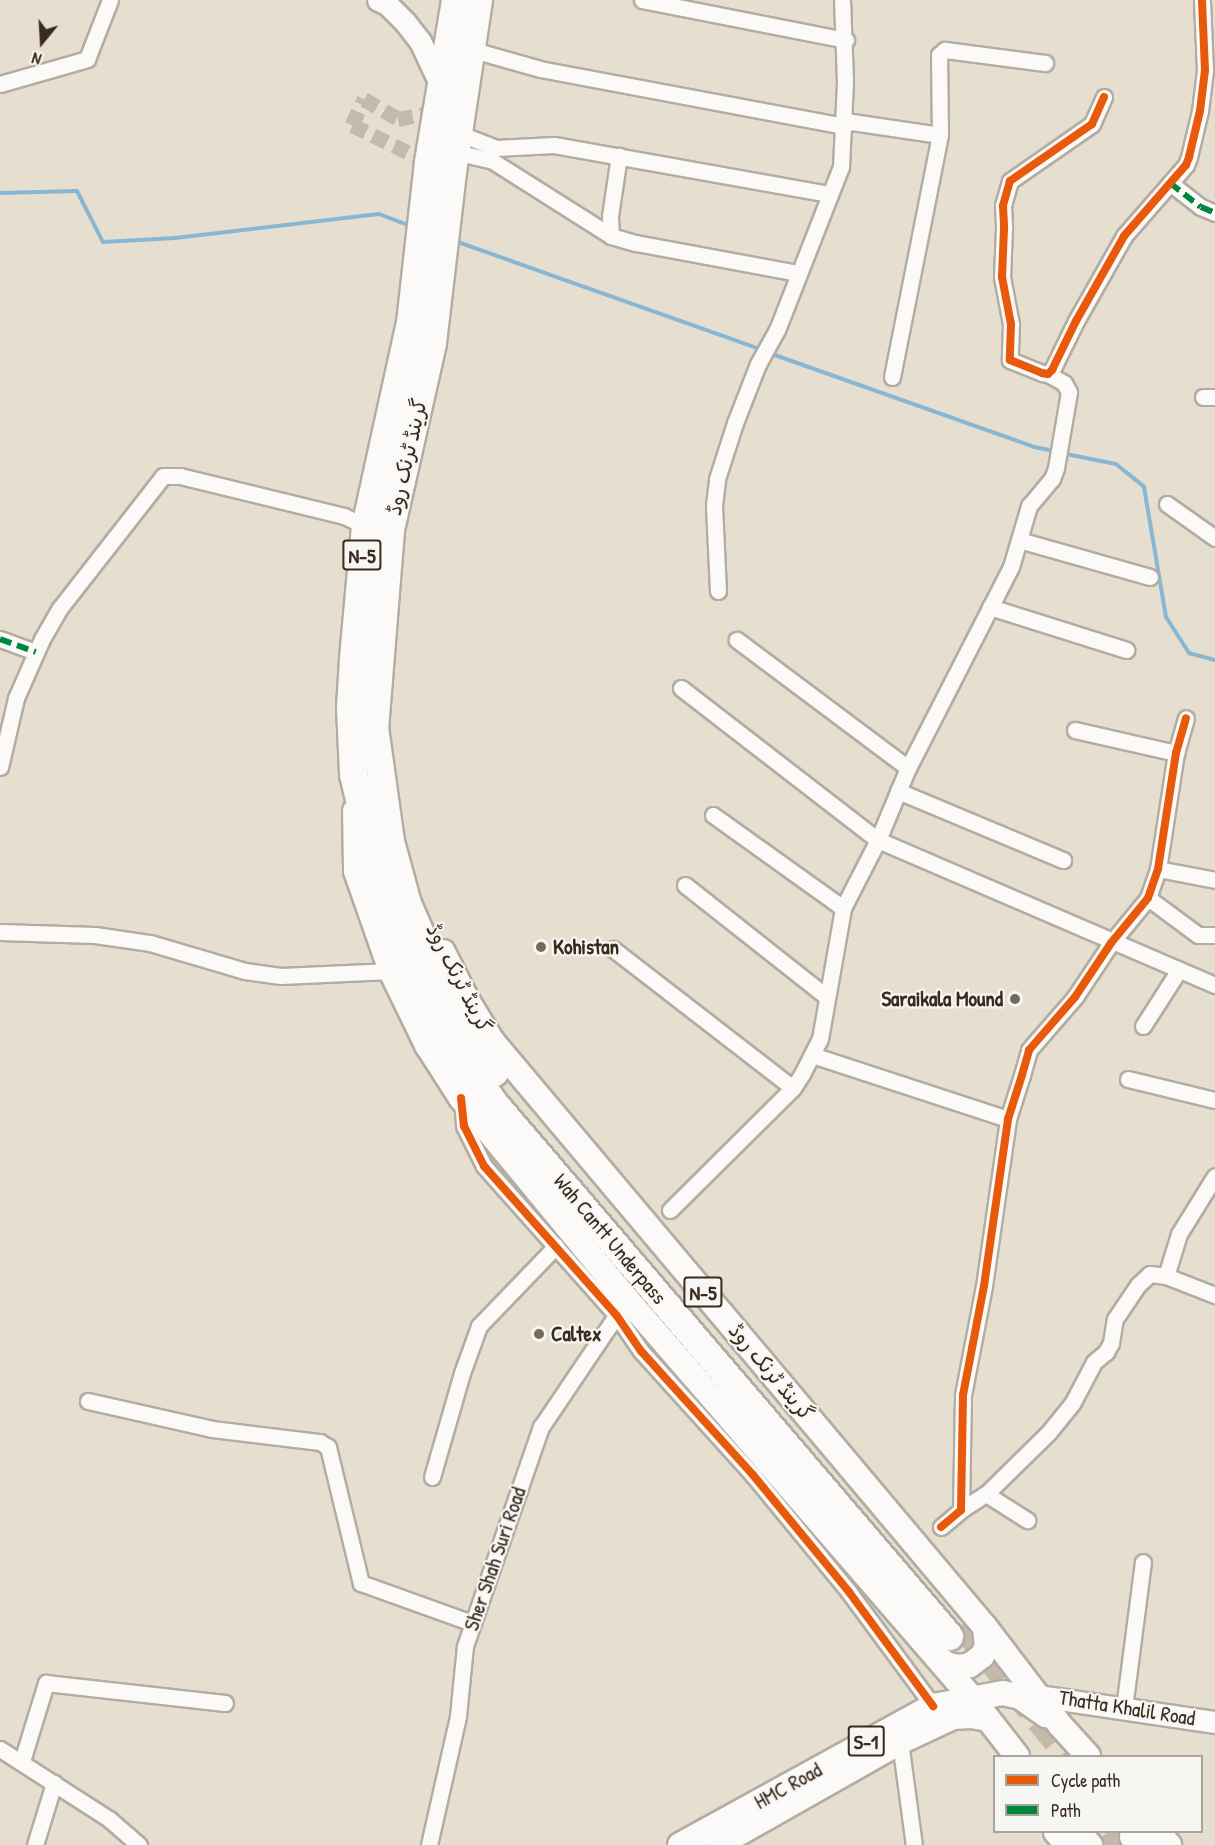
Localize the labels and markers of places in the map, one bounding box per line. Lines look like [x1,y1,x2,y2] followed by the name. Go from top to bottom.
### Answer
[553,934,619,960] place label: Kohistan
[534,940,548,954] marker: Kohistan
[881,986,1003,1012] place label: Saraikala Mound
[1008,992,1022,1006] marker: Saraikala Mound
[551,1321,601,1347] place label: Caltex
[532,1327,546,1341] marker: Caltex

